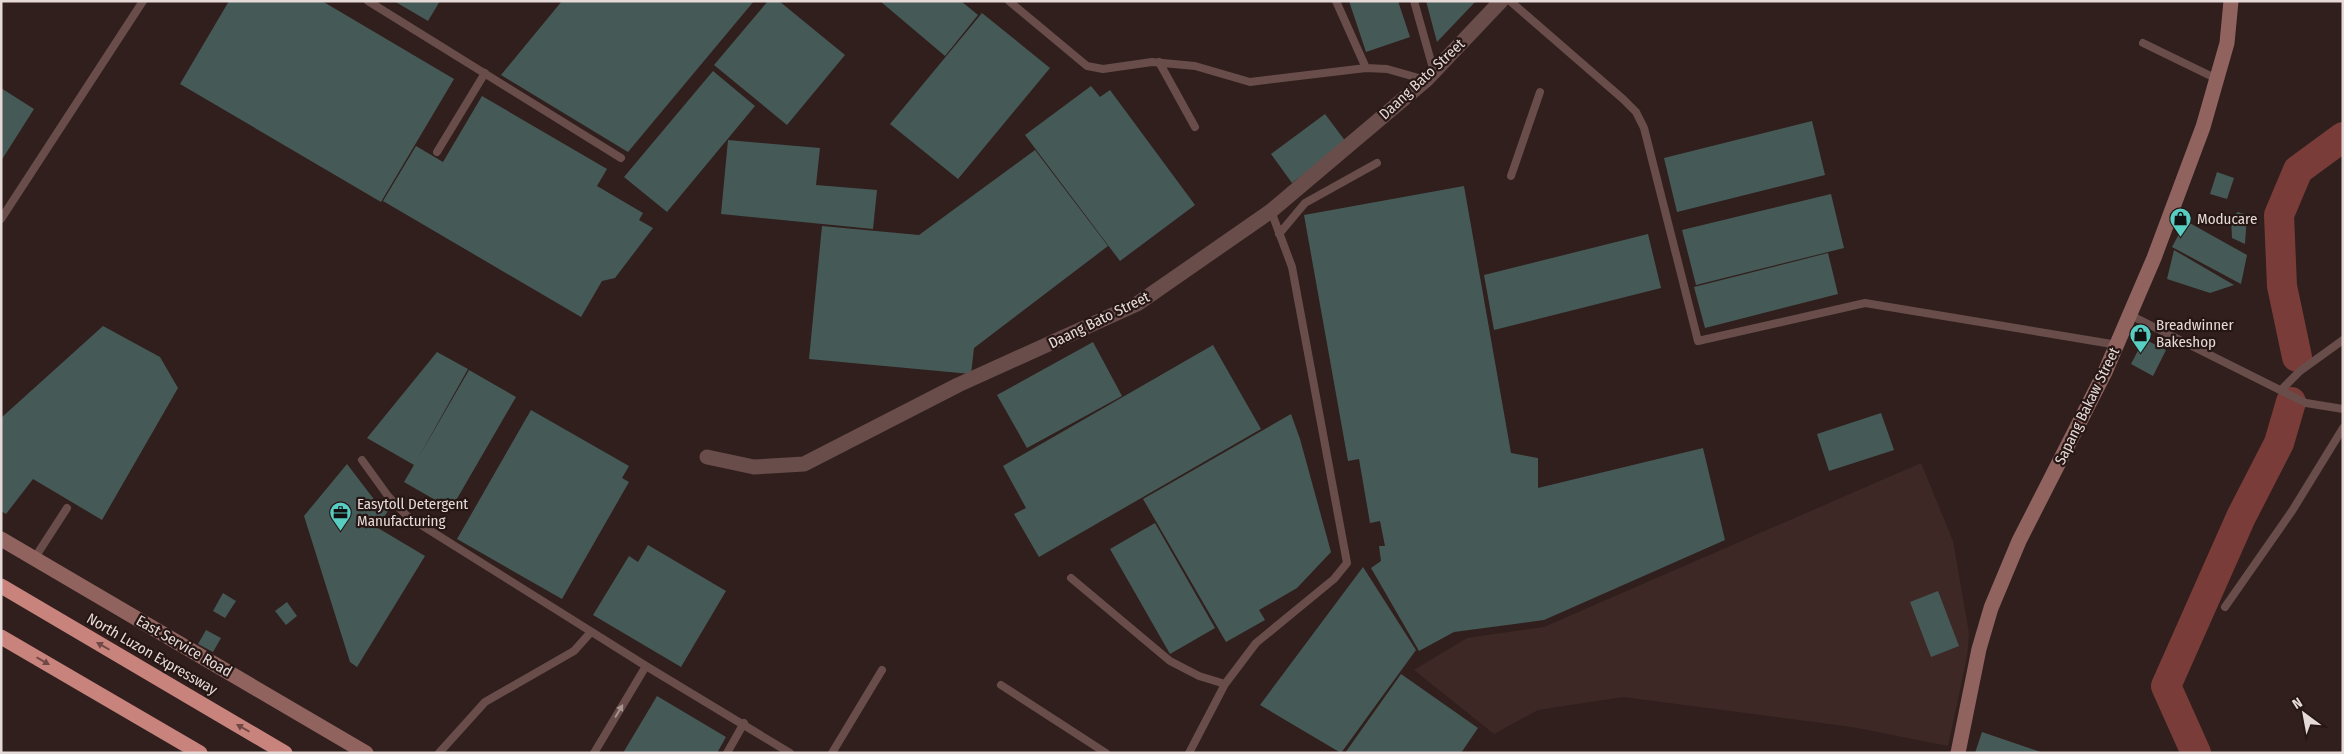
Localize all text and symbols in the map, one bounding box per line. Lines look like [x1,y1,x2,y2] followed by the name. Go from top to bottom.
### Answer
[1376,35,1469,123] street label: Daang Bato Street
[2169,207,2193,238] shop icon: Moducare
[2197,210,2257,228] place label: Moducare
[1046,288,1153,352] street label: Daang Bato Street
[2156,316,2235,351] place label: Breadwinner Bakeshop
[2128,322,2152,353] shop icon: Breadwinner Bakeshop
[2051,344,2123,468] street label: Sapang Bakaw Street
[357,495,468,530] place label: Easytoll Detergent Manufacturing
[329,501,353,532] office icon: Easytoll Detergent Manufacturing
[84,609,221,699] street label: North Luzon Expressway
[133,611,235,681] street label: East Service Road
[97,641,110,650] one-way arrow
[37,657,50,666] one-way arrow
[2279,689,2329,739] north arrow
[2289,694,2305,713] text: N
[615,704,624,717] one-way arrow
[236,724,251,732] one-way arrow

